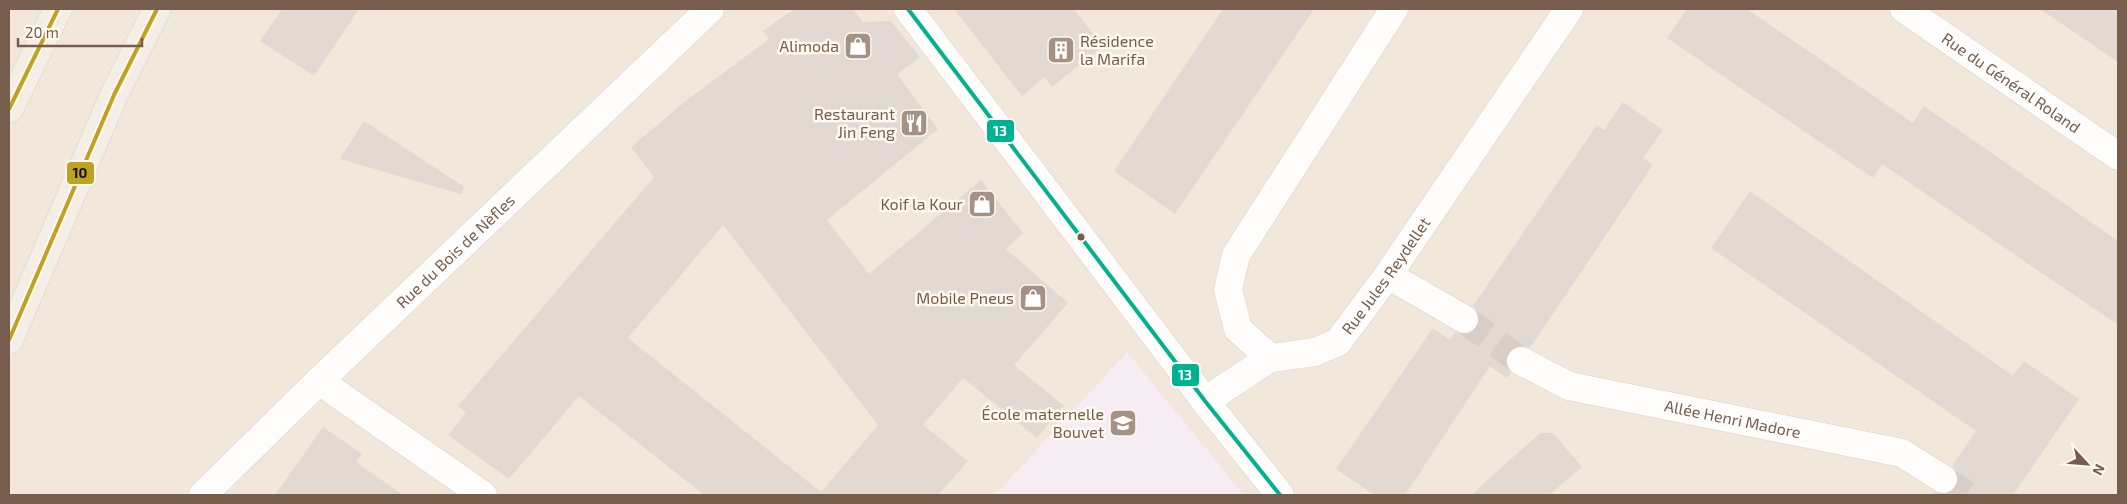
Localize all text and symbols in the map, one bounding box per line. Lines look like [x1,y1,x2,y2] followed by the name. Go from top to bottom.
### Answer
[18,15,141,47] scale bar
[25,23,59,41] text: 20 m
[1939,28,2084,136] street label: Rue du Général Roland
[843,31,873,61] shop icon: Alimoda
[1080,31,1154,68] place label: Résidence la Marifa
[1046,35,1076,65] building icon: Résidence la Marifa
[779,36,839,55] place label: Alimoda
[814,104,895,141] place label: Restaurant Jin Feng
[899,108,929,138] restaurant icon: Restaurant Jin Feng
[986,119,1015,143] line badge: 13
[993,122,1007,139] text: 13
[66,161,95,185] line badge: 10
[73,164,88,181] text: 10
[967,189,997,219] shop icon: Koif la Kour
[392,190,518,312] street label: Rue du Bois de Nèfles
[880,194,964,213] place label: Koif la Kour
[1337,213,1434,338] street label: Rue Jules Reydellet
[1076,232,1086,242] unlabelled marker
[1018,283,1048,313] shop icon: Mobile Pneus
[916,288,1014,307] place label: Mobile Pneus
[1171,363,1200,387] line badge: 13
[1178,366,1192,383] text: 13
[1663,395,1803,441] street label: Allée Henri Madore
[981,404,1104,441] place label: École maternelle Bouvet
[1108,408,1138,438] school or university icon: École maternelle Bouvet
[2062,439,2112,489] north arrow
[2089,462,2109,478] text: N

